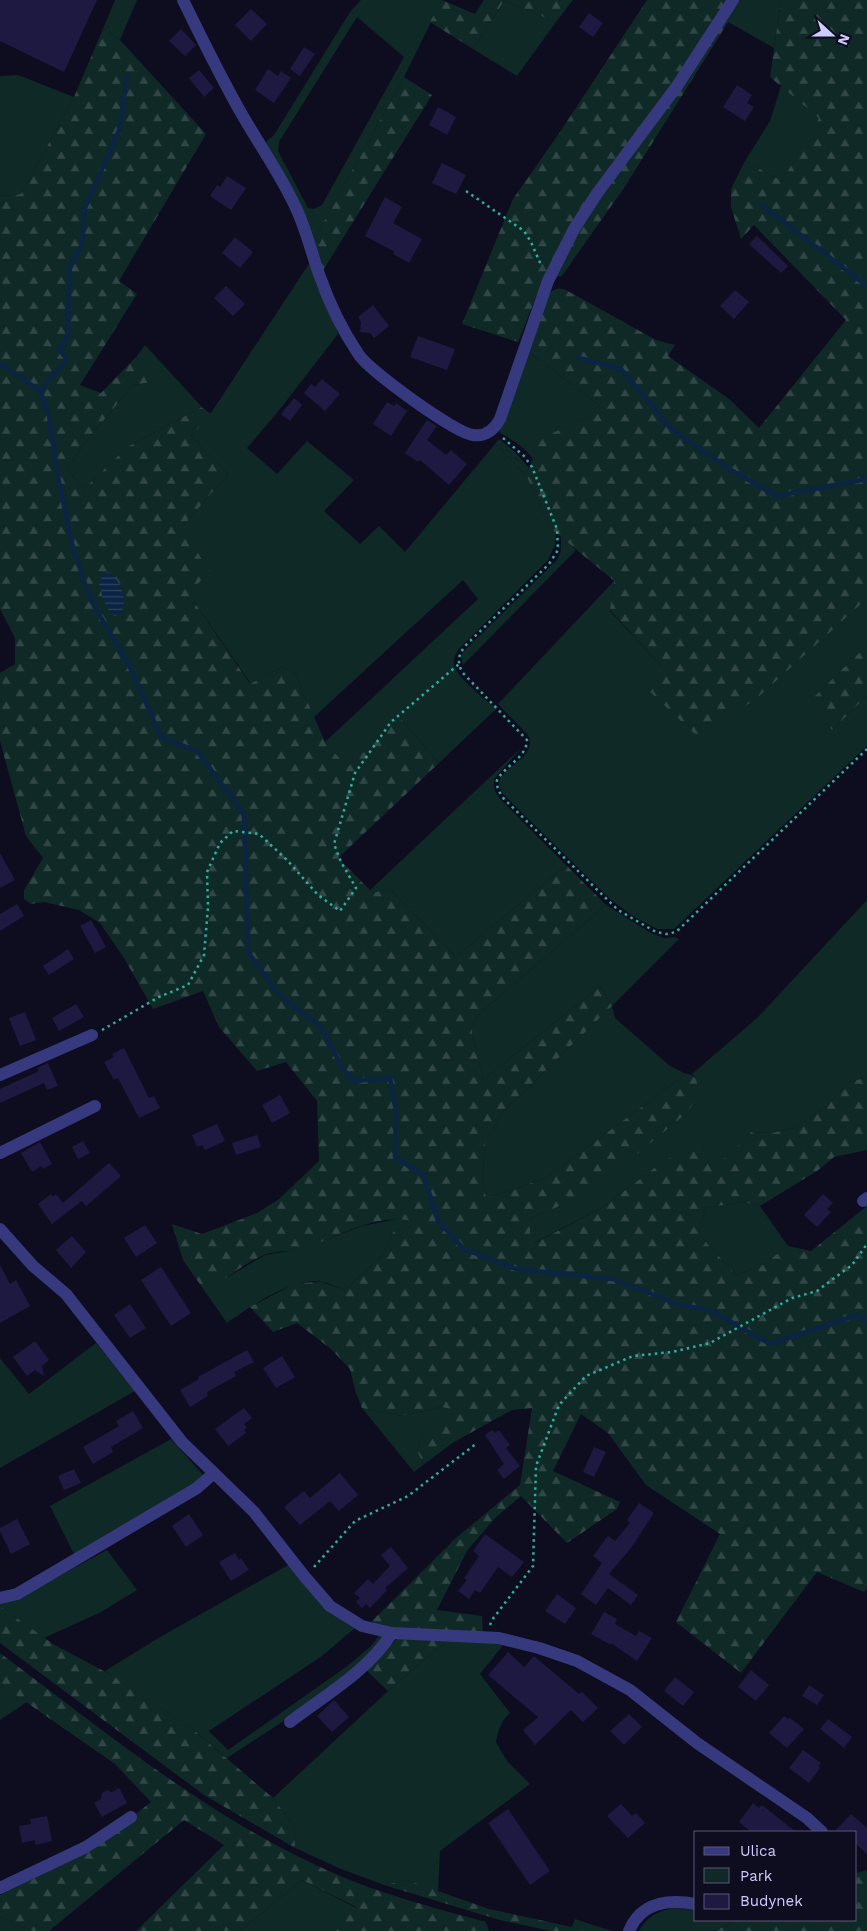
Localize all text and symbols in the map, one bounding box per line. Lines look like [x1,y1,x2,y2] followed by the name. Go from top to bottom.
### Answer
[807,10,857,60] north arrow
[835,32,853,47] text: N
[694,1831,857,1921] legend
[740,1842,777,1860] text: Ulica
[740,1867,773,1885] text: Park
[740,1892,803,1910] text: Budynek

